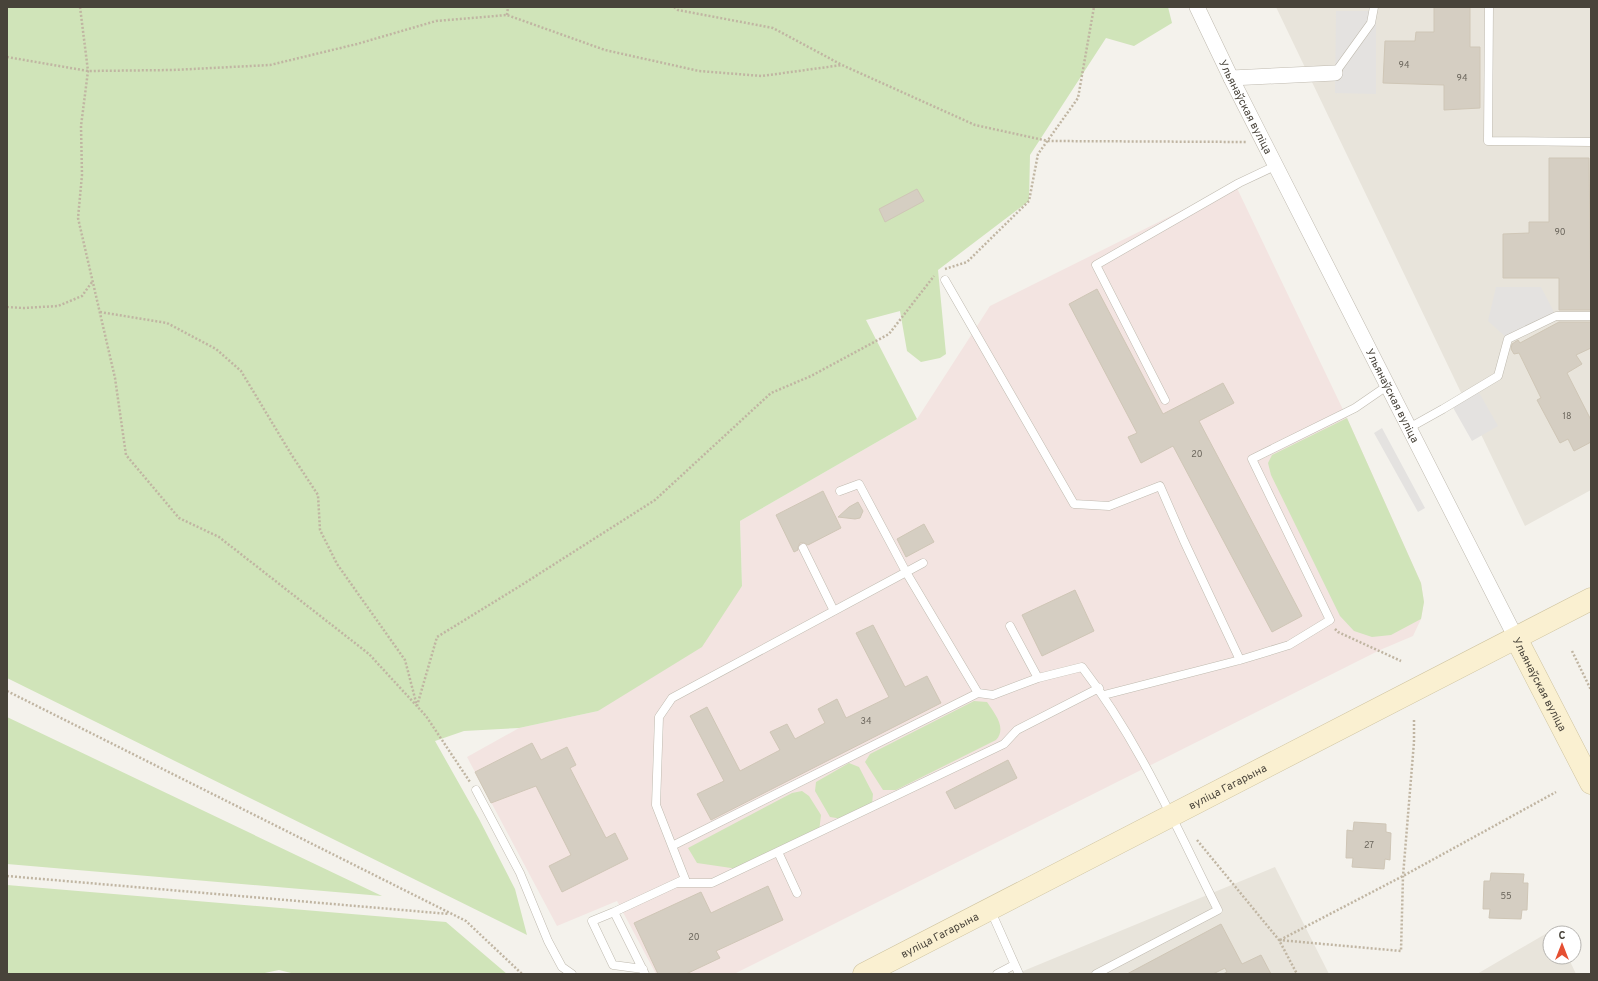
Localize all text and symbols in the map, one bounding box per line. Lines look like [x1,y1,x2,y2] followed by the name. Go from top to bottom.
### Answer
[1215,58,1275,157] street label: Ульянаўская вуліца
[1399,60,1410,71] house number: 94
[1457,73,1468,84] house number: 94
[1554,227,1566,238] house number: 90
[1362,346,1422,446] street label: Ульянаўская вуліца
[1563,411,1571,422] house number: 18
[1191,449,1203,460] house number: 20
[1509,635,1569,734] street label: Ульянаўская вуліца
[860,716,872,727] house number: 34
[1187,761,1270,813] street label: вуліца Гагарына
[1364,840,1374,851] house number: 27
[1500,891,1512,902] house number: 55
[899,910,982,962] street label: вуліца Гагарына
[1542,925,1582,965] north arrow
[1558,929,1566,943] text: С
[688,932,700,943] house number: 20

